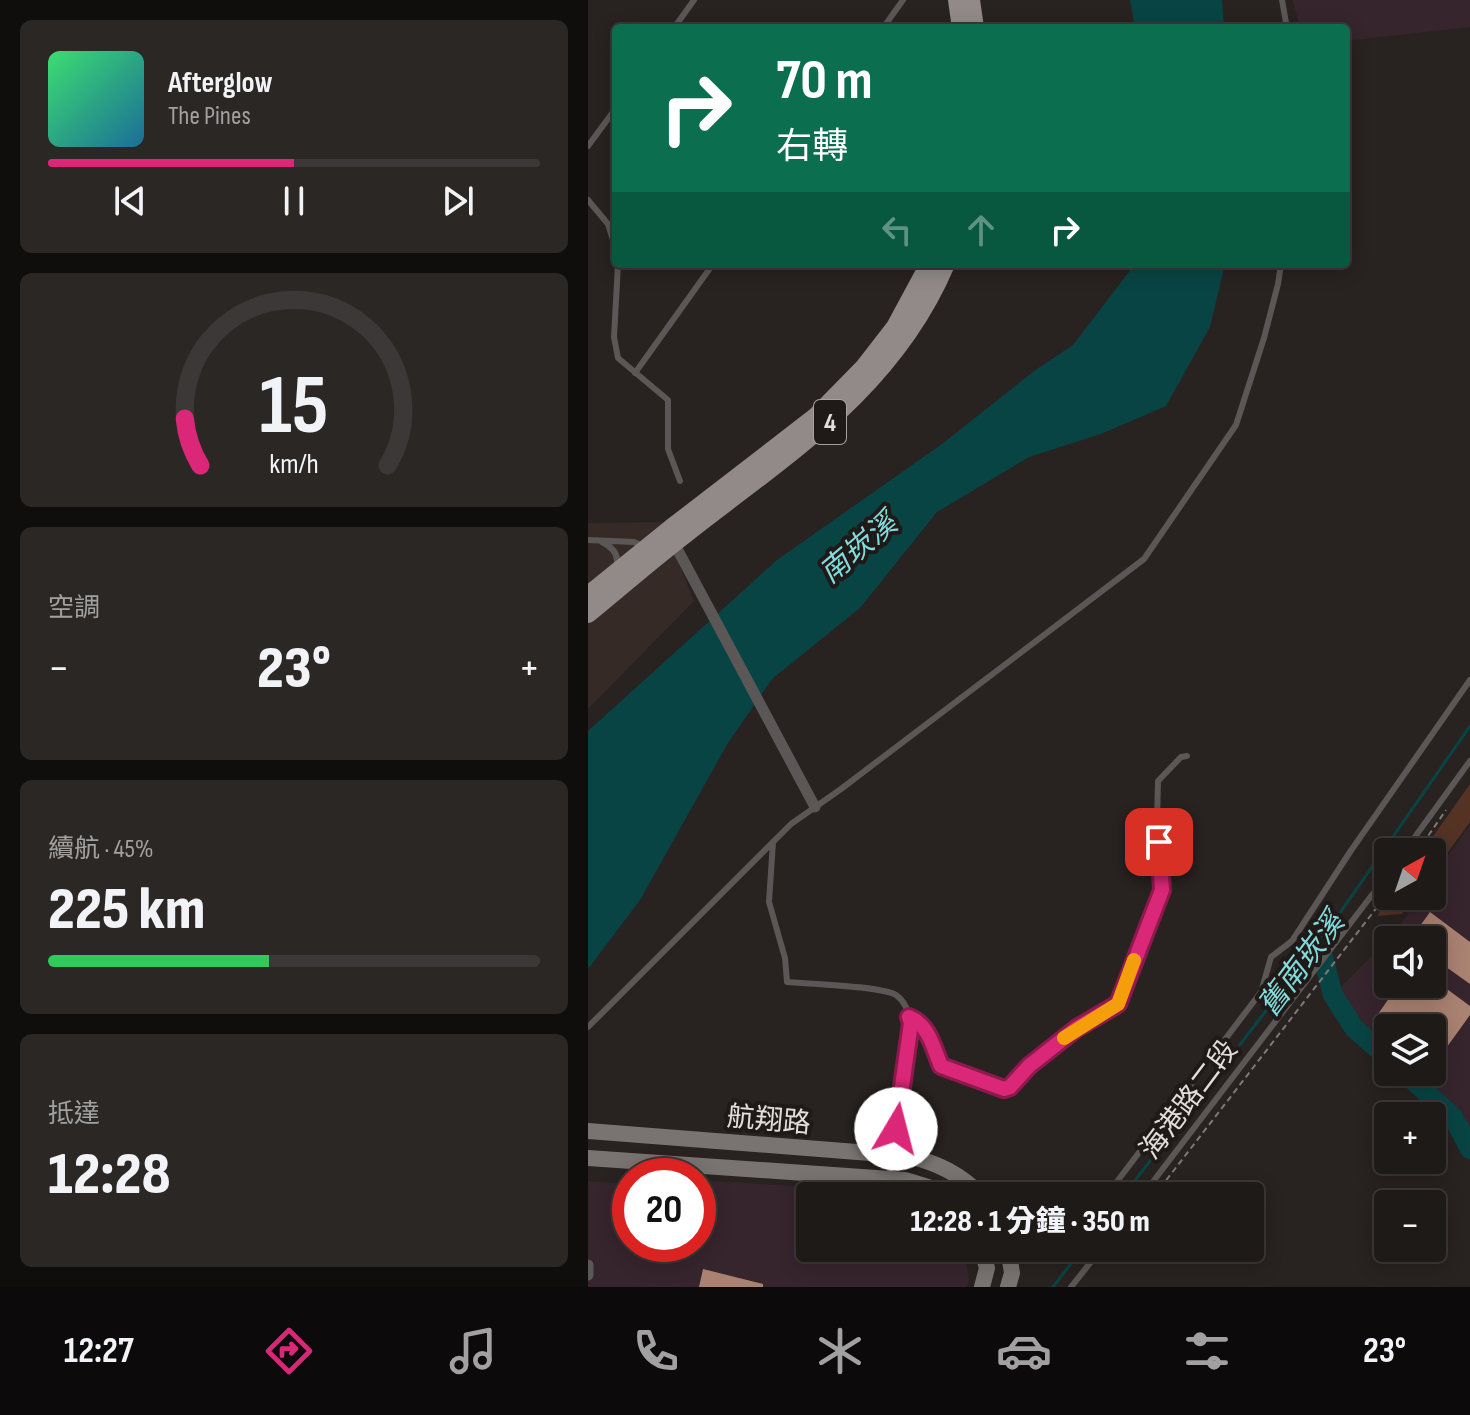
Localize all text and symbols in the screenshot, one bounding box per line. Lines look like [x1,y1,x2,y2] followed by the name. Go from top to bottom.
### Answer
[776,48,873,115] text: 70 m
[644,56,748,160] icon: right
[168,65,273,101] text: Afterglow
[168,101,251,132] text: The Pines
[776,126,848,169] text: 右轉
[108,179,152,223] icon: previous
[272,179,316,223] icon: pause
[436,179,480,223] icon: next
[875,208,919,252] icon: left
[959,208,1003,252] icon: ahead
[1043,208,1087,252] icon: right
[259,357,329,457] text: 15
[814,400,846,444] road number: 4
[269,447,319,482] text: km/h
[813,503,908,591] water label: 南崁溪
[48,593,100,624] text: 空調
[257,633,331,705] text: 23°
[48,642,70,695] text: −
[518,642,540,695] text: +
[1125,808,1193,876] pin
[1137,820,1181,864] icon: arrive
[48,834,154,865] text: 續航 · 45%
[1374,838,1446,910] north arrow
[1374,838,1446,1262] map controls
[48,874,205,946] text: 225 km
[1251,903,1355,1023] water label: 舊南崁溪
[1374,926,1446,998] button: sound
[1374,1014,1446,1086] button: layers
[1134,1034,1245,1166] street label: 海港路二段
[854,1087,938,1171] position arrow
[48,1099,100,1130] text: 抵達
[726,1100,812,1141] street label: 航翔路
[1374,1102,1446,1174] button: +
[48,1139,171,1211] text: 12:28
[612,1158,716,1262] speed limit sign: 20
[1374,1190,1446,1262] button: −
[910,1204,1150,1240] text: 12:28 · 1 分鐘 · 350 m
[261,1323,317,1379] icon: directions
[445,1323,501,1379] icon: music
[628,1323,684,1379] icon: phone
[812,1323,868,1379] icon: climate
[996,1323,1052,1379] icon: car
[1179,1323,1235,1379] icon: filters
[64,1330,134,1373] text: 12:27
[1363,1330,1406,1373] text: 23°

